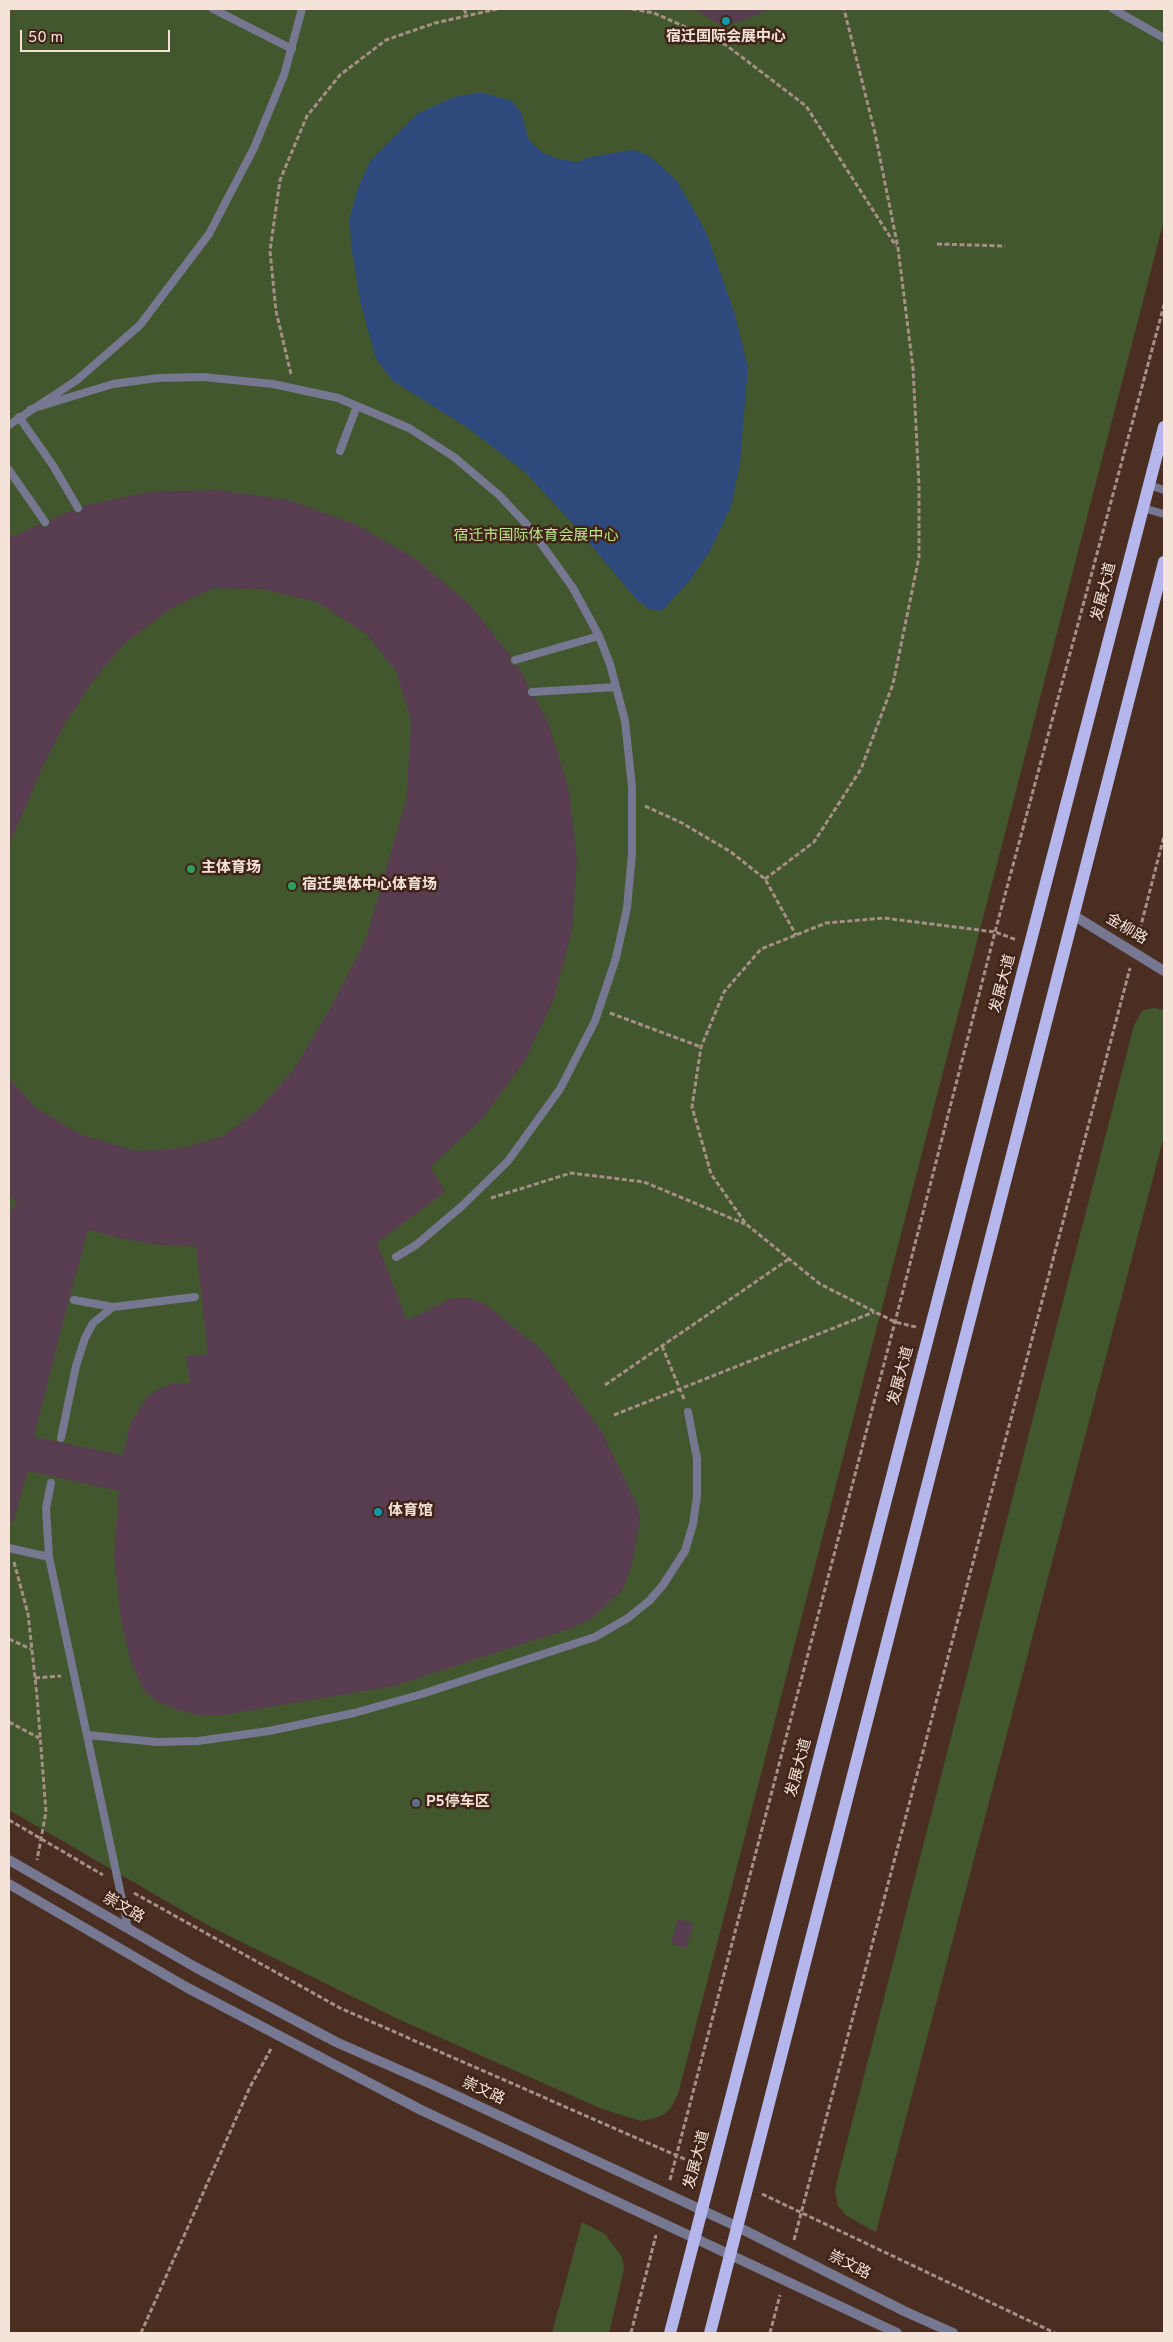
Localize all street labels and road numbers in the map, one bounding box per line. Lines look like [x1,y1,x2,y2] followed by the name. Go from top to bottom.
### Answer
[1089,561,1121,623] street label: 发展大道
[1102,911,1150,949] street label: 金柳路
[988,953,1020,1015] street label: 发展大道
[886,1345,918,1407] street label: 发展大道
[784,1737,816,1799] street label: 发展大道
[99,1890,147,1928] street label: 崇文路
[459,2074,507,2110] street label: 崇文路
[682,2129,714,2191] street label: 发展大道
[825,2248,873,2284] street label: 崇文路

